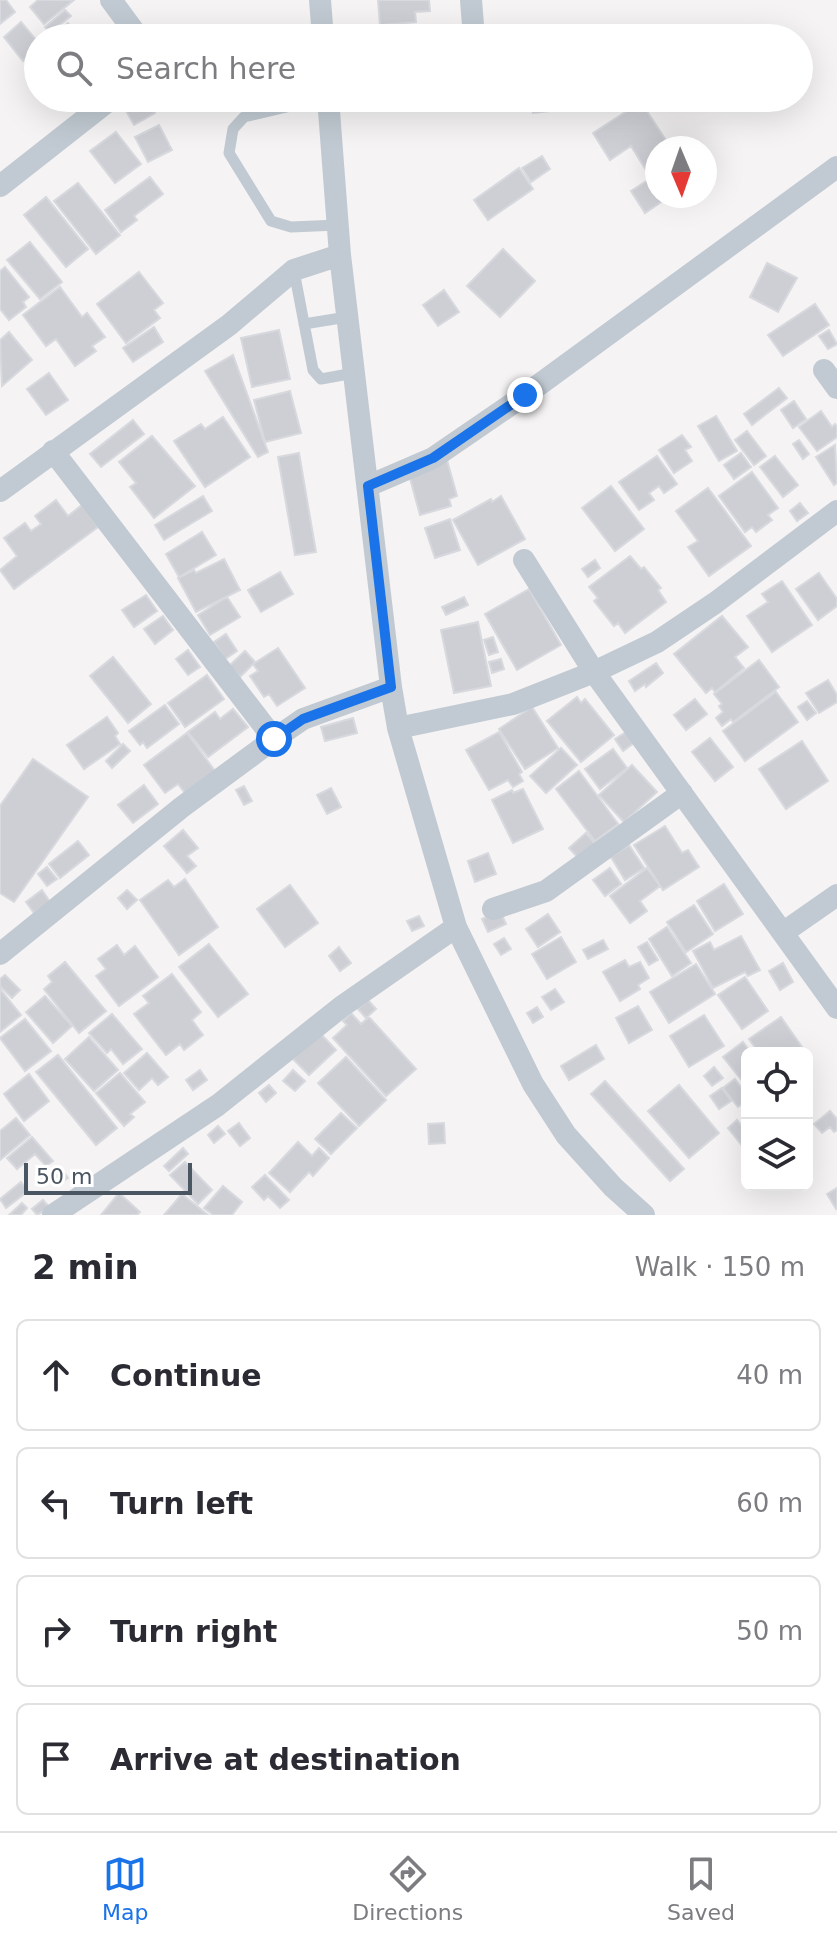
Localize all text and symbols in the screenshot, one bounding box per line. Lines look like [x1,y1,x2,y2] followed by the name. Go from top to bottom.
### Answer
[24,24,813,112] search box
[52,46,96,90] icon: search
[116,51,296,86] text: Search here
[645,136,717,208] north arrow
[507,377,543,413] route end
[256,721,292,757] route start
[741,1047,813,1191] map controls
[741,1047,813,1119] button: locate
[741,1119,813,1191] button: layers
[24,1159,192,1195] scale bar
[36,1164,92,1189] text: 50 m
[32,1247,139,1287] text: 2 min
[635,1252,805,1282] text: Walk · 150 m
[34,1353,78,1397] icon: ahead
[110,1358,262,1393] text: Continue
[736,1360,803,1390] text: 40 m
[34,1481,78,1525] icon: left
[110,1486,253,1521] text: Turn left
[736,1488,803,1518] text: 60 m
[34,1609,78,1653] icon: right
[110,1614,277,1649] text: Turn right
[736,1616,803,1646] text: 50 m
[34,1737,78,1781] icon: arrive
[110,1742,461,1777] text: Arrive at destination
[102,1852,148,1925] tab: Map
[352,1852,463,1925] tab: Directions
[667,1852,735,1925] tab: Saved

